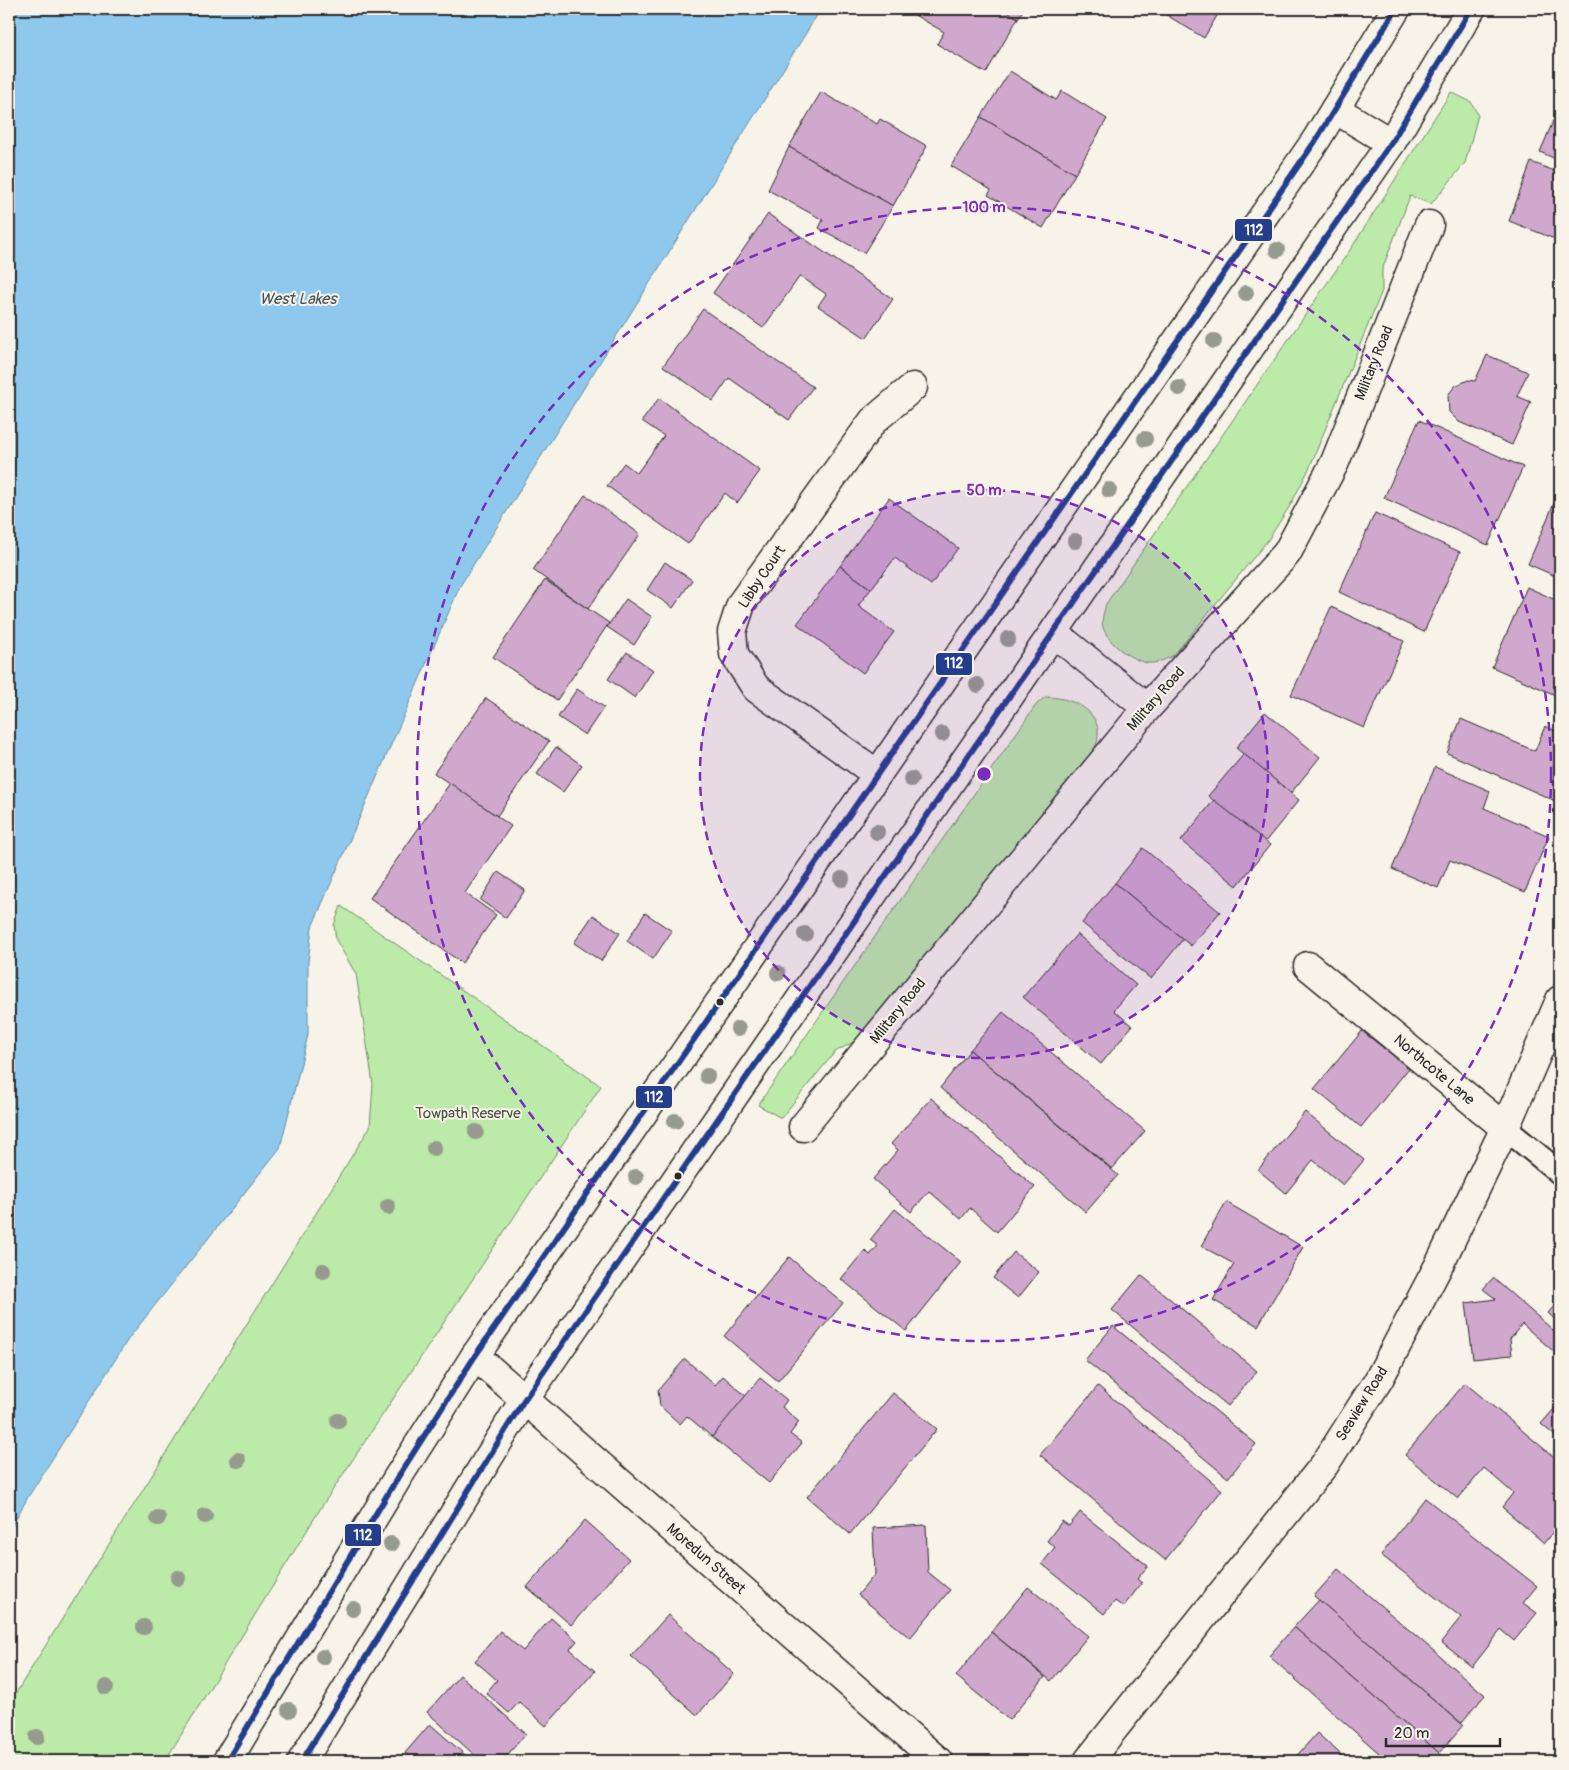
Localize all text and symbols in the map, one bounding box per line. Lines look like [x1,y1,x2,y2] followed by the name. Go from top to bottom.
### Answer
[963,198,1005,217] text: 100 m
[1234,218,1273,242] line badge: 112
[1245,222,1264,239] text: 112
[260,289,338,309] water label: West Lakes
[1350,323,1398,403] street label: Military Road
[967,481,1001,500] text: 50 m
[734,541,790,612] street label: Libby Court
[935,652,973,676] line badge: 112
[945,655,964,672] text: 112
[1123,663,1189,735] street label: Military Road
[975,765,993,783] centre of rings
[866,974,930,1048] street label: Military Road
[715,997,725,1007] unlabelled marker
[1390,1031,1479,1110] street label: Northcote Lane
[635,1085,673,1109] line badge: 112
[645,1089,664,1106] text: 112
[415,1104,521,1123] park label: Towpath Reserve
[673,1171,683,1181] unlabelled marker
[1332,1363,1392,1445] street label: Seaview Road
[663,1519,750,1599] street label: Moredun Street
[344,1523,382,1547] line badge: 112
[354,1527,373,1544] text: 112
[1386,1715,1500,1747] scale bar
[1394,1724,1429,1743] text: 20 m

